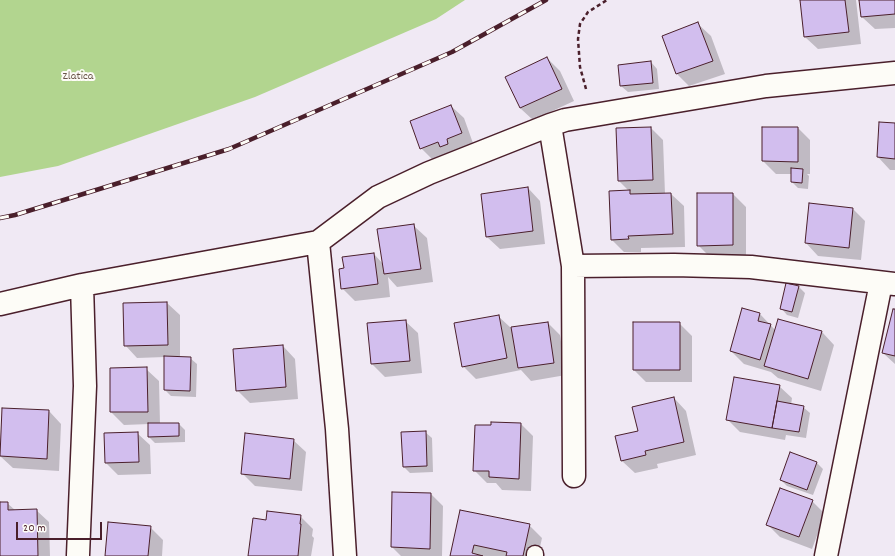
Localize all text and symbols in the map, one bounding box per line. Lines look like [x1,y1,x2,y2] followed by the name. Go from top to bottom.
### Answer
[63,70,93,84] park label: Zlatica
[18,514,104,540] scale bar
[23,520,46,537] text: 20 m

